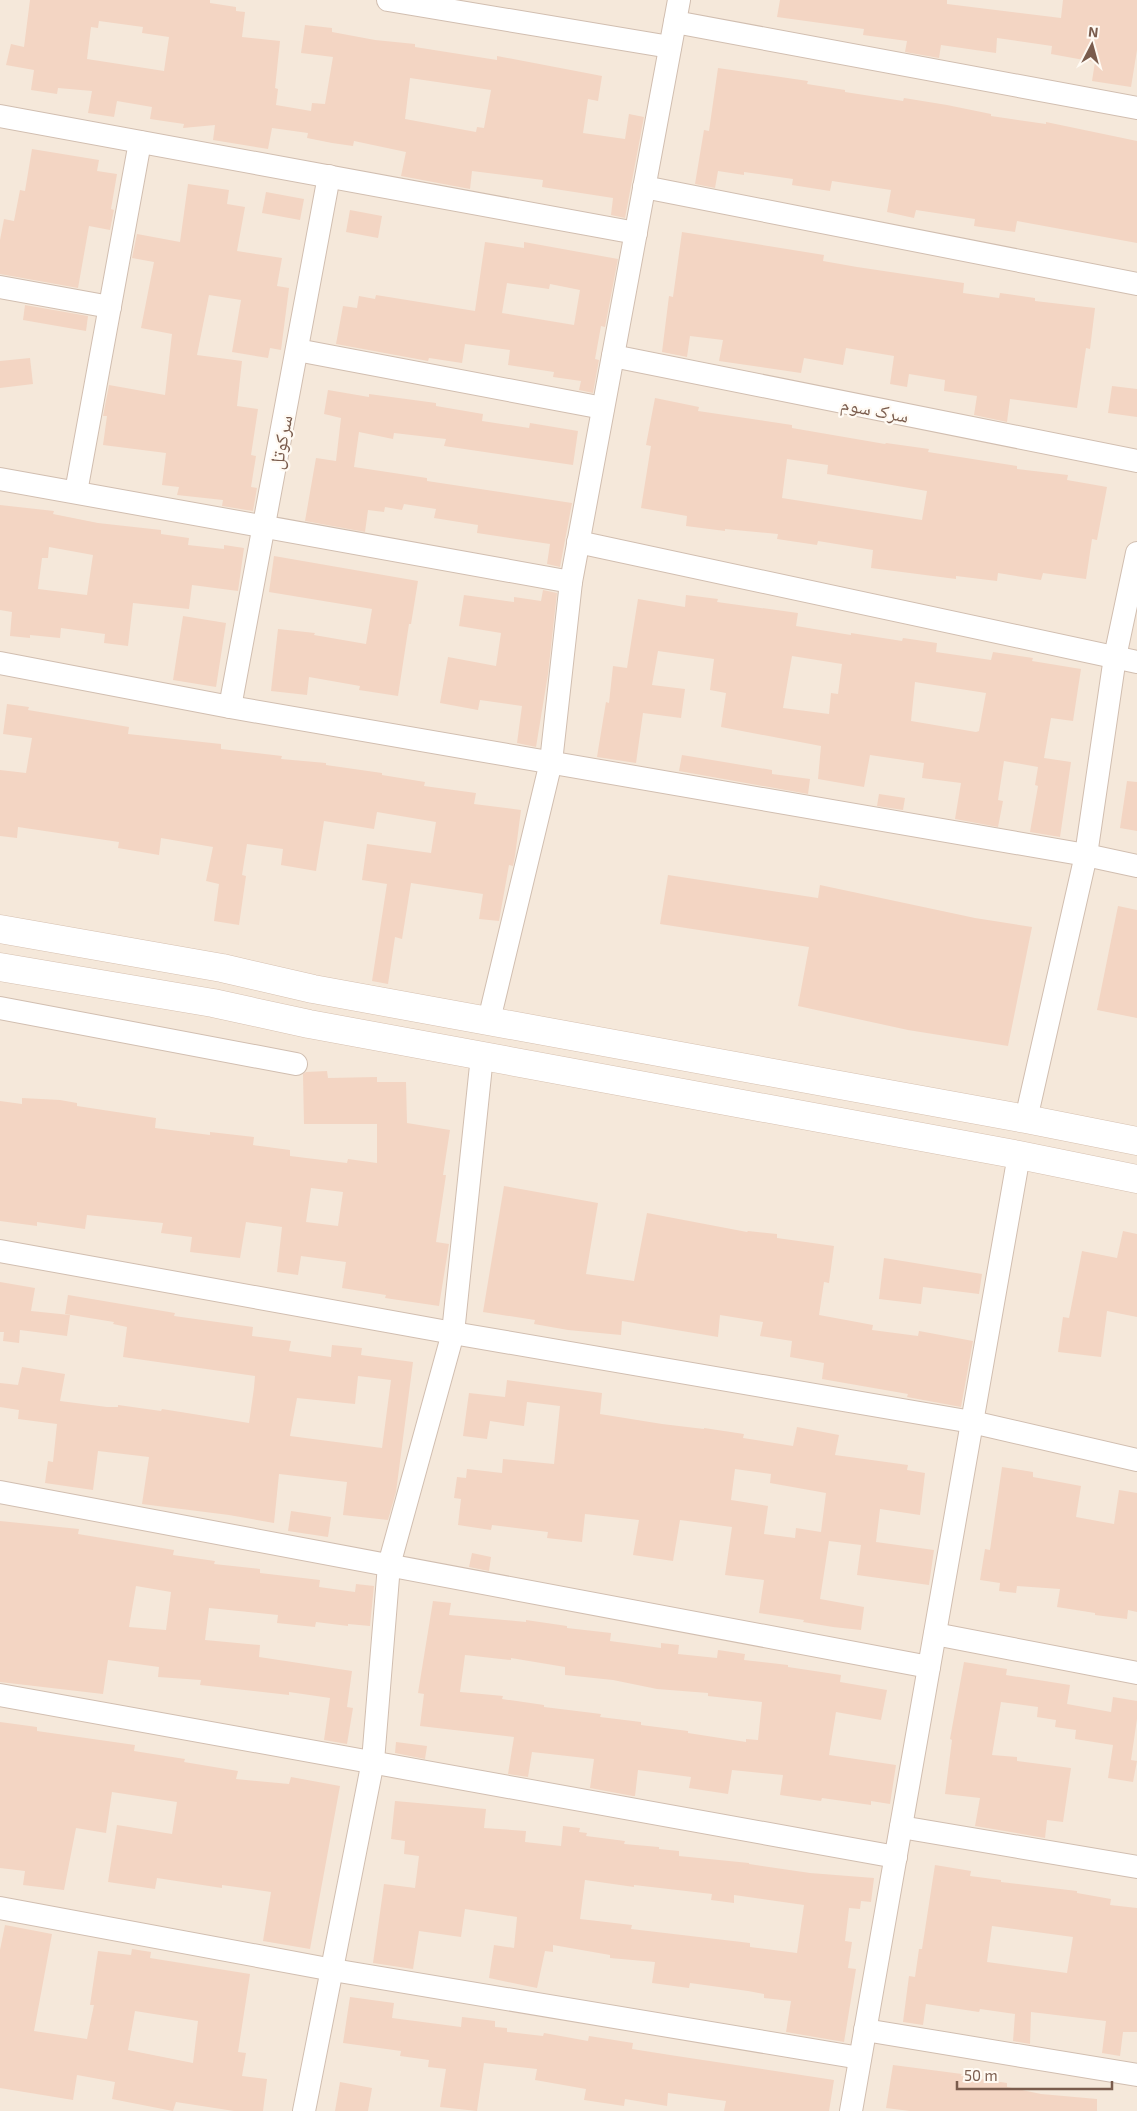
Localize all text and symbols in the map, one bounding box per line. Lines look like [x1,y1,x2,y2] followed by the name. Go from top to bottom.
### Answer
[1067,20,1117,70] north arrow
[1087,23,1099,41] text: N
[838,391,911,430] street label: سرک سوم
[263,413,297,471] street label: سرکوتل
[957,2058,1112,2090] scale bar
[964,2066,998,2084] text: 50 m

